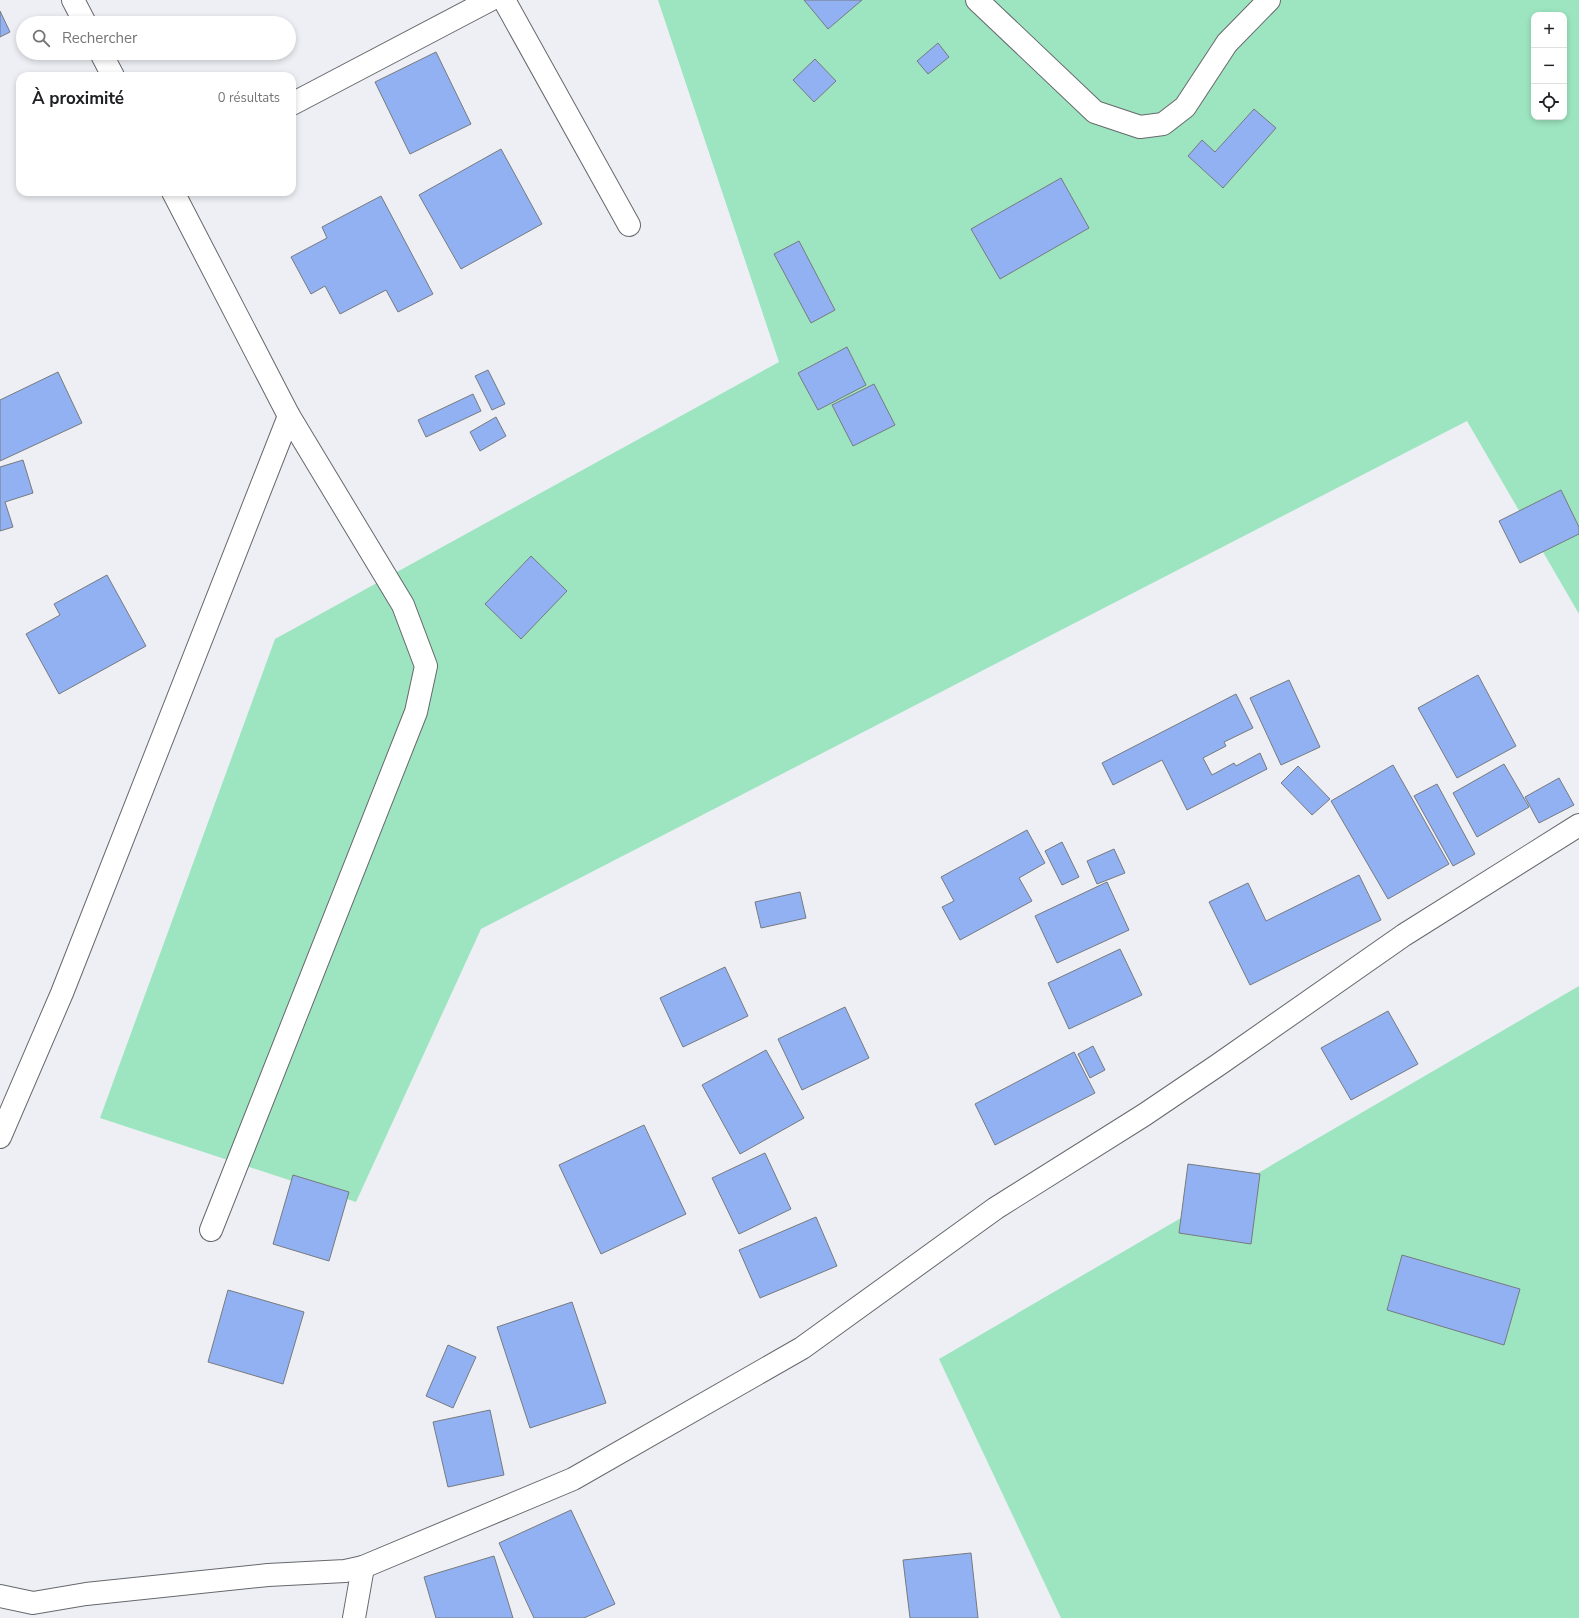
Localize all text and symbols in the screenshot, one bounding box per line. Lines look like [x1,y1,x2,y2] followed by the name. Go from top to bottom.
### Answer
[1531,12,1567,120] map controls
[1531,12,1567,48] button: +
[16,16,296,60] search box
[30,27,52,49] icon: search
[62,28,137,48] text: Rechercher
[1531,48,1567,84] button: −
[1531,84,1567,120] button: locate
[32,87,124,110] text: À proximité
[218,89,280,107] text: 0 résultats

